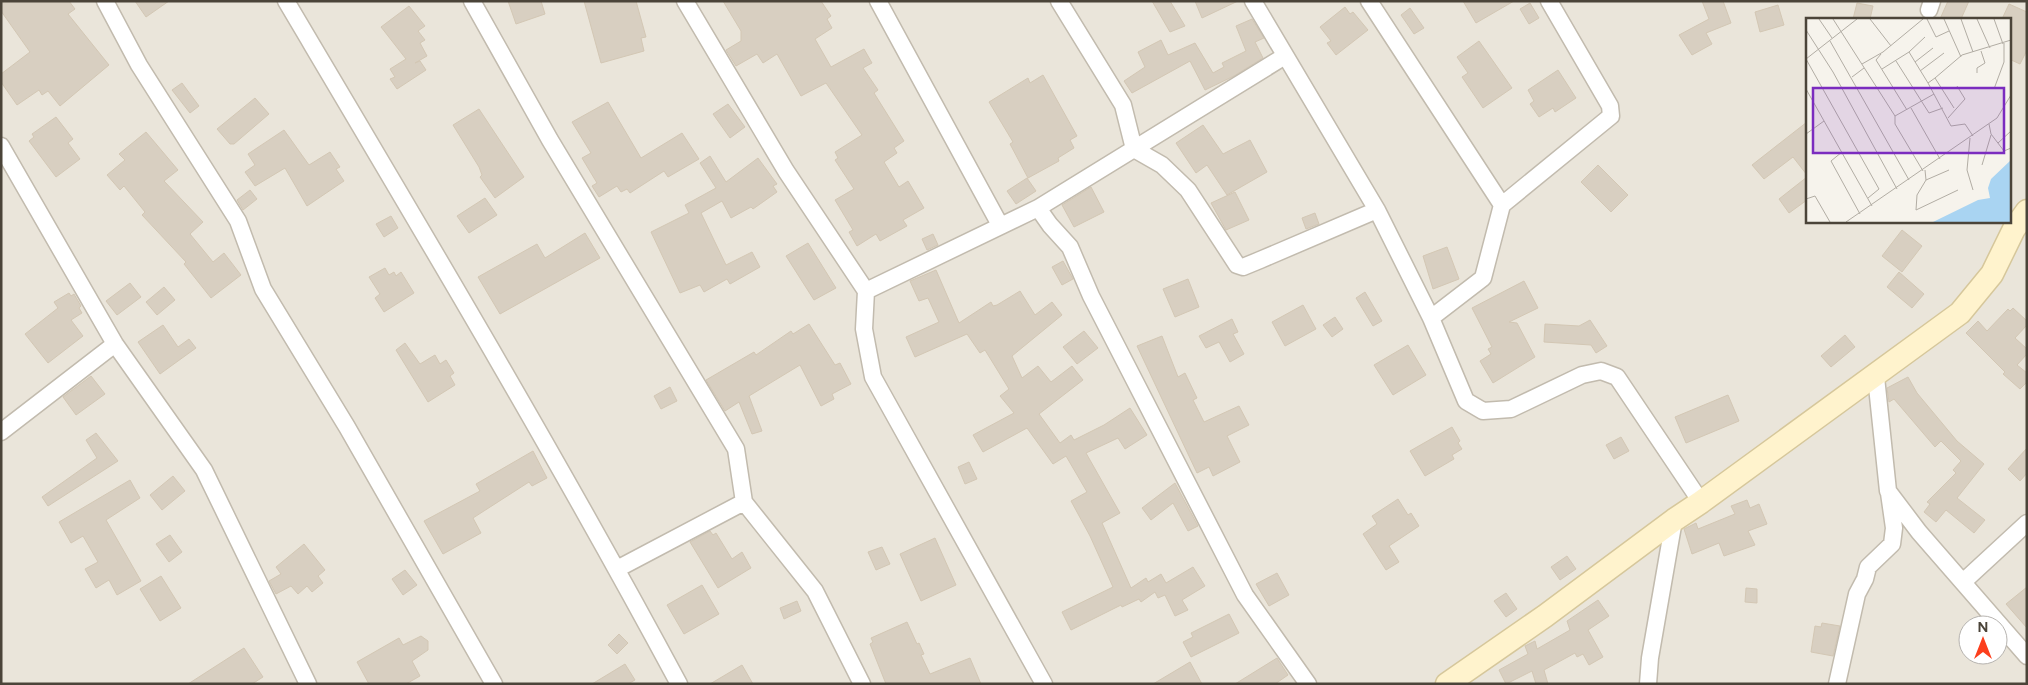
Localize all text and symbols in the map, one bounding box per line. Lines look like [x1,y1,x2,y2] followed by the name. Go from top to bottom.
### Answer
[1806,18,2010,222] inset map
[1958,615,2008,665] north arrow
[1978,619,1988,636] text: N

